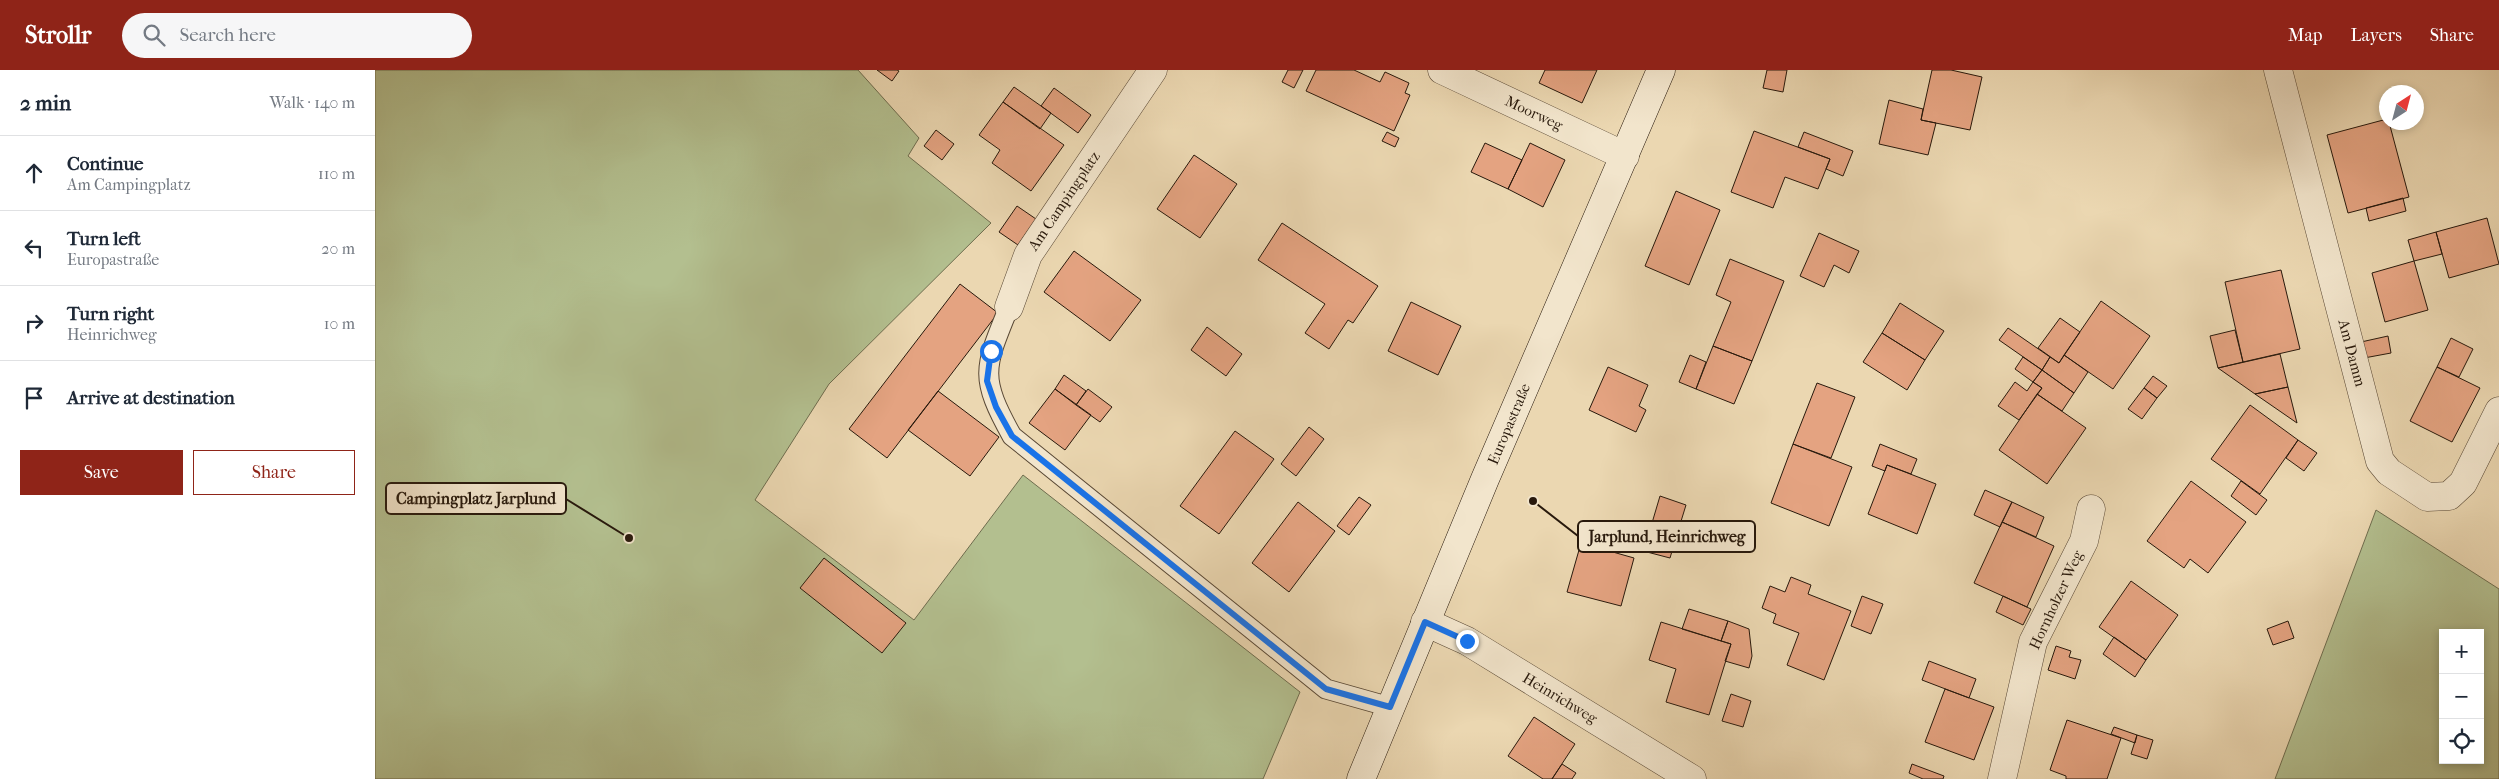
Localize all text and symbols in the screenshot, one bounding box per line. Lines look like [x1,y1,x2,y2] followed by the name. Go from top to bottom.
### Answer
[122,13,472,58] search box
[25,21,92,49] text: Strollr
[140,21,168,49] icon: search
[180,24,276,46] text: Search here
[2288,25,2322,46] text: Map
[2350,25,2402,46] text: Layers
[2430,25,2474,46] text: Share
[2379,85,2424,130] north arrow
[20,91,71,115] text: 2 min
[1502,92,1567,135] street label: Moorweg
[270,93,355,112] text: Walk · 140 m
[1024,148,1104,255] street label: Am Campingplatz
[67,153,143,175] text: Continue
[20,159,48,187] icon: ahead
[318,164,355,183] text: 110 m
[67,175,190,194] text: Am Campingplatz
[67,228,141,250] text: Turn left
[20,234,48,262] icon: left
[321,239,355,258] text: 20 m
[67,250,159,269] text: Europastraße
[67,303,154,325] text: Turn right
[20,309,48,337] icon: right
[324,314,355,333] text: 10 m
[2334,317,2370,389] street label: Am Damm
[67,325,157,344] text: Heinrichweg
[980,340,1003,363] route start
[1484,380,1534,467] street label: Europastraße
[20,384,48,412] icon: arrive
[67,387,235,409] text: Arrive at destination
[20,450,183,495] button: Save
[193,450,355,495] button: Share
[386,483,566,514] callout: Campingplatz Jarplund
[396,489,557,509] text: Campingplatz Jarplund
[1578,521,1755,552] callout: Jarplund, Heinrichweg
[1587,527,1746,547] text: Jarplund, Heinrichweg
[2025,547,2087,652] street label: Hornholzer Weg
[2439,629,2484,764] map controls
[2439,629,2484,674] button: +
[1456,630,1479,653] route end
[1519,669,1601,728] street label: Heinrichweg
[2439,674,2484,719] button: −
[2439,719,2484,764] button: locate

